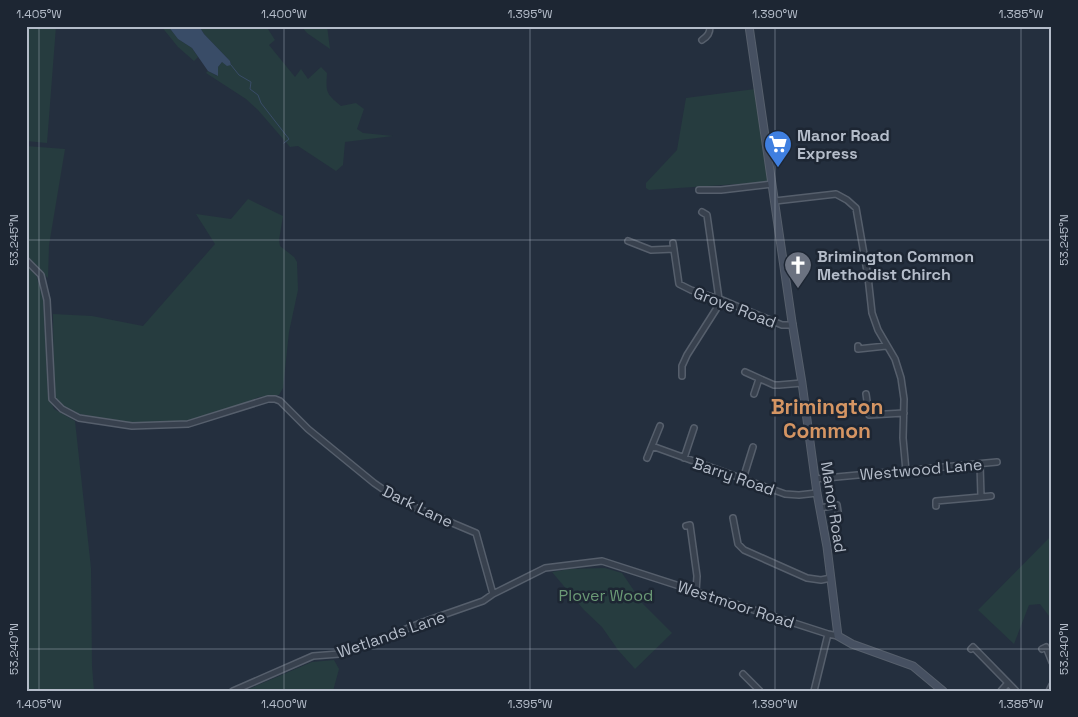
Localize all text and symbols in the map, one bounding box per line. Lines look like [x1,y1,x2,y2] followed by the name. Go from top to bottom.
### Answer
[16,6,62,22] text: 1.405°W
[261,6,308,22] text: 1.400°W
[508,6,553,22] text: 1.395°W
[752,6,798,22] text: 1.390°W
[998,6,1044,22] text: 1.385°W
[797,125,890,164] place label: Manor Road Express
[763,129,793,168] supermarket icon: Manor Road Express
[6,214,22,266] text: 53.245°N
[1056,214,1072,266] text: 53.245°N
[817,246,974,285] place label: Brimington Common Methodist Chirch
[783,250,813,289] church icon: Brimington Common Methodist Chirch
[690,282,779,333] street label: Grove Road
[771,393,883,444] district label: Brimington Common
[690,453,777,500] street label: Barry Road
[859,454,983,485] street label: Westwood Lane
[816,460,851,554] street label: Manor Road
[379,480,456,532] street label: Dark Lane
[675,576,797,633] street label: Westmoor Road
[559,585,653,606] park label: Plover Wood
[334,606,448,663] street label: Wetlands Lane
[6,623,22,675] text: 53.240°N
[1056,623,1072,675] text: 53.240°N
[16,696,62,712] text: 1.405°W
[261,696,308,712] text: 1.400°W
[508,696,553,712] text: 1.395°W
[752,696,798,712] text: 1.390°W
[998,696,1044,712] text: 1.385°W

